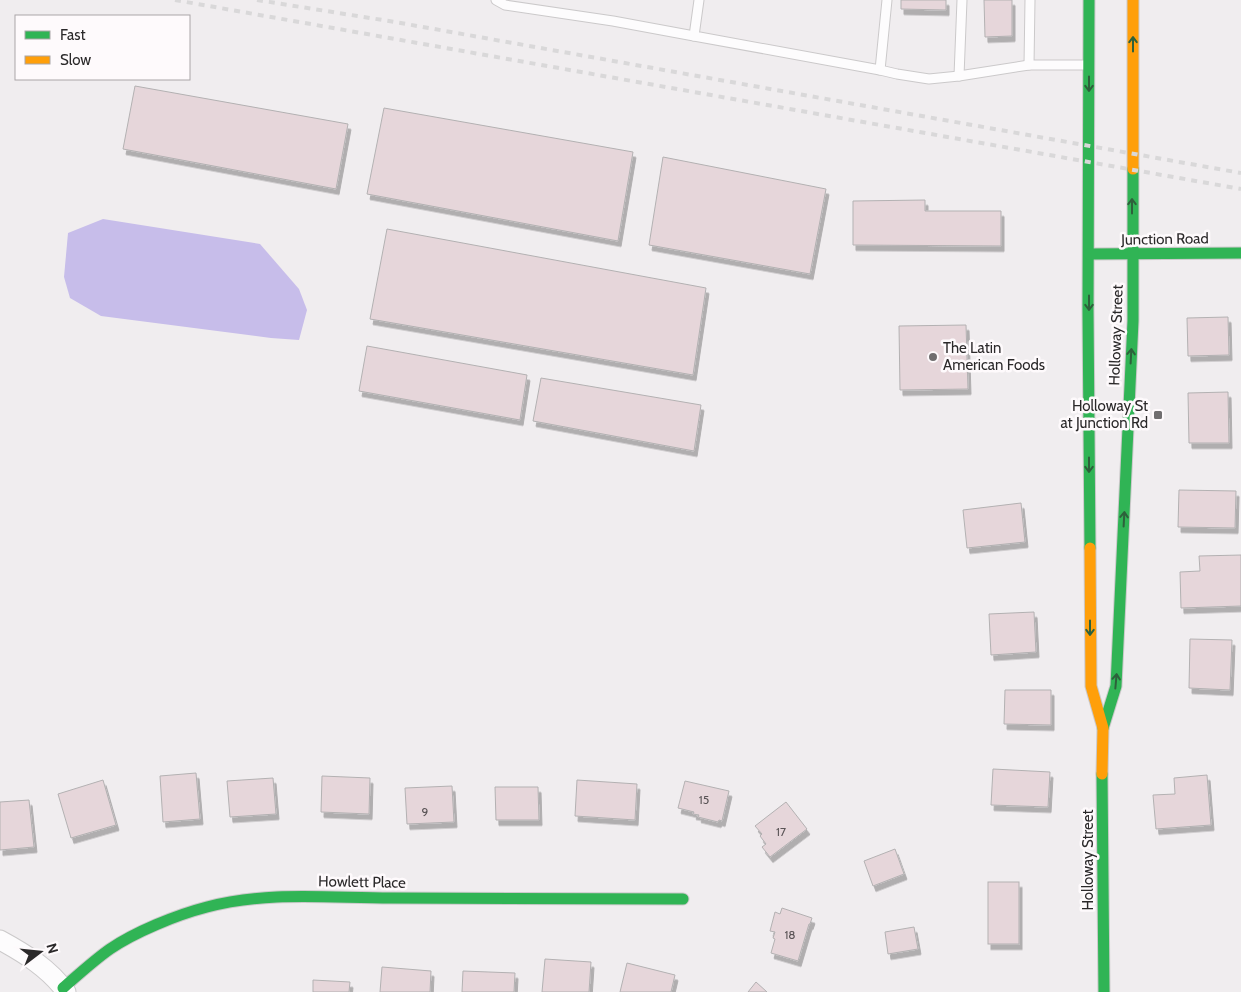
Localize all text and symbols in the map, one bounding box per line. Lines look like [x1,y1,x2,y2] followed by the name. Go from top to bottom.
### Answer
[15,15,190,80] legend
[60,26,85,44] text: Fast
[1128,36,1138,52] one-way arrow
[60,51,91,69] text: Slow
[1084,75,1094,91] one-way arrow
[1127,198,1137,214] one-way arrow
[1120,229,1209,249] street label: Junction Road
[1105,284,1127,386] street label: Holloway Street
[1084,294,1094,310] one-way arrow
[943,339,1045,374] place label: The Latin American Foods
[1126,348,1136,364] one-way arrow
[927,351,939,363] marker: The Latin American Foods
[1060,397,1148,432] place label: Holloway St at Junction Rd
[1152,409,1164,421] marker: Holloway St at Junction Rd
[1084,456,1094,473] one-way arrow
[1119,511,1128,527] one-way arrow
[1085,619,1095,635] one-way arrow
[1111,673,1121,689] one-way arrow
[699,792,709,807] house number: 15
[422,804,429,819] house number: 9
[1079,809,1097,911] street label: Holloway Street
[776,824,786,839] house number: 17
[318,872,406,892] street label: Howlett Place
[15,927,65,977] north arrow
[784,927,796,942] house number: 18
[42,941,63,956] text: N

